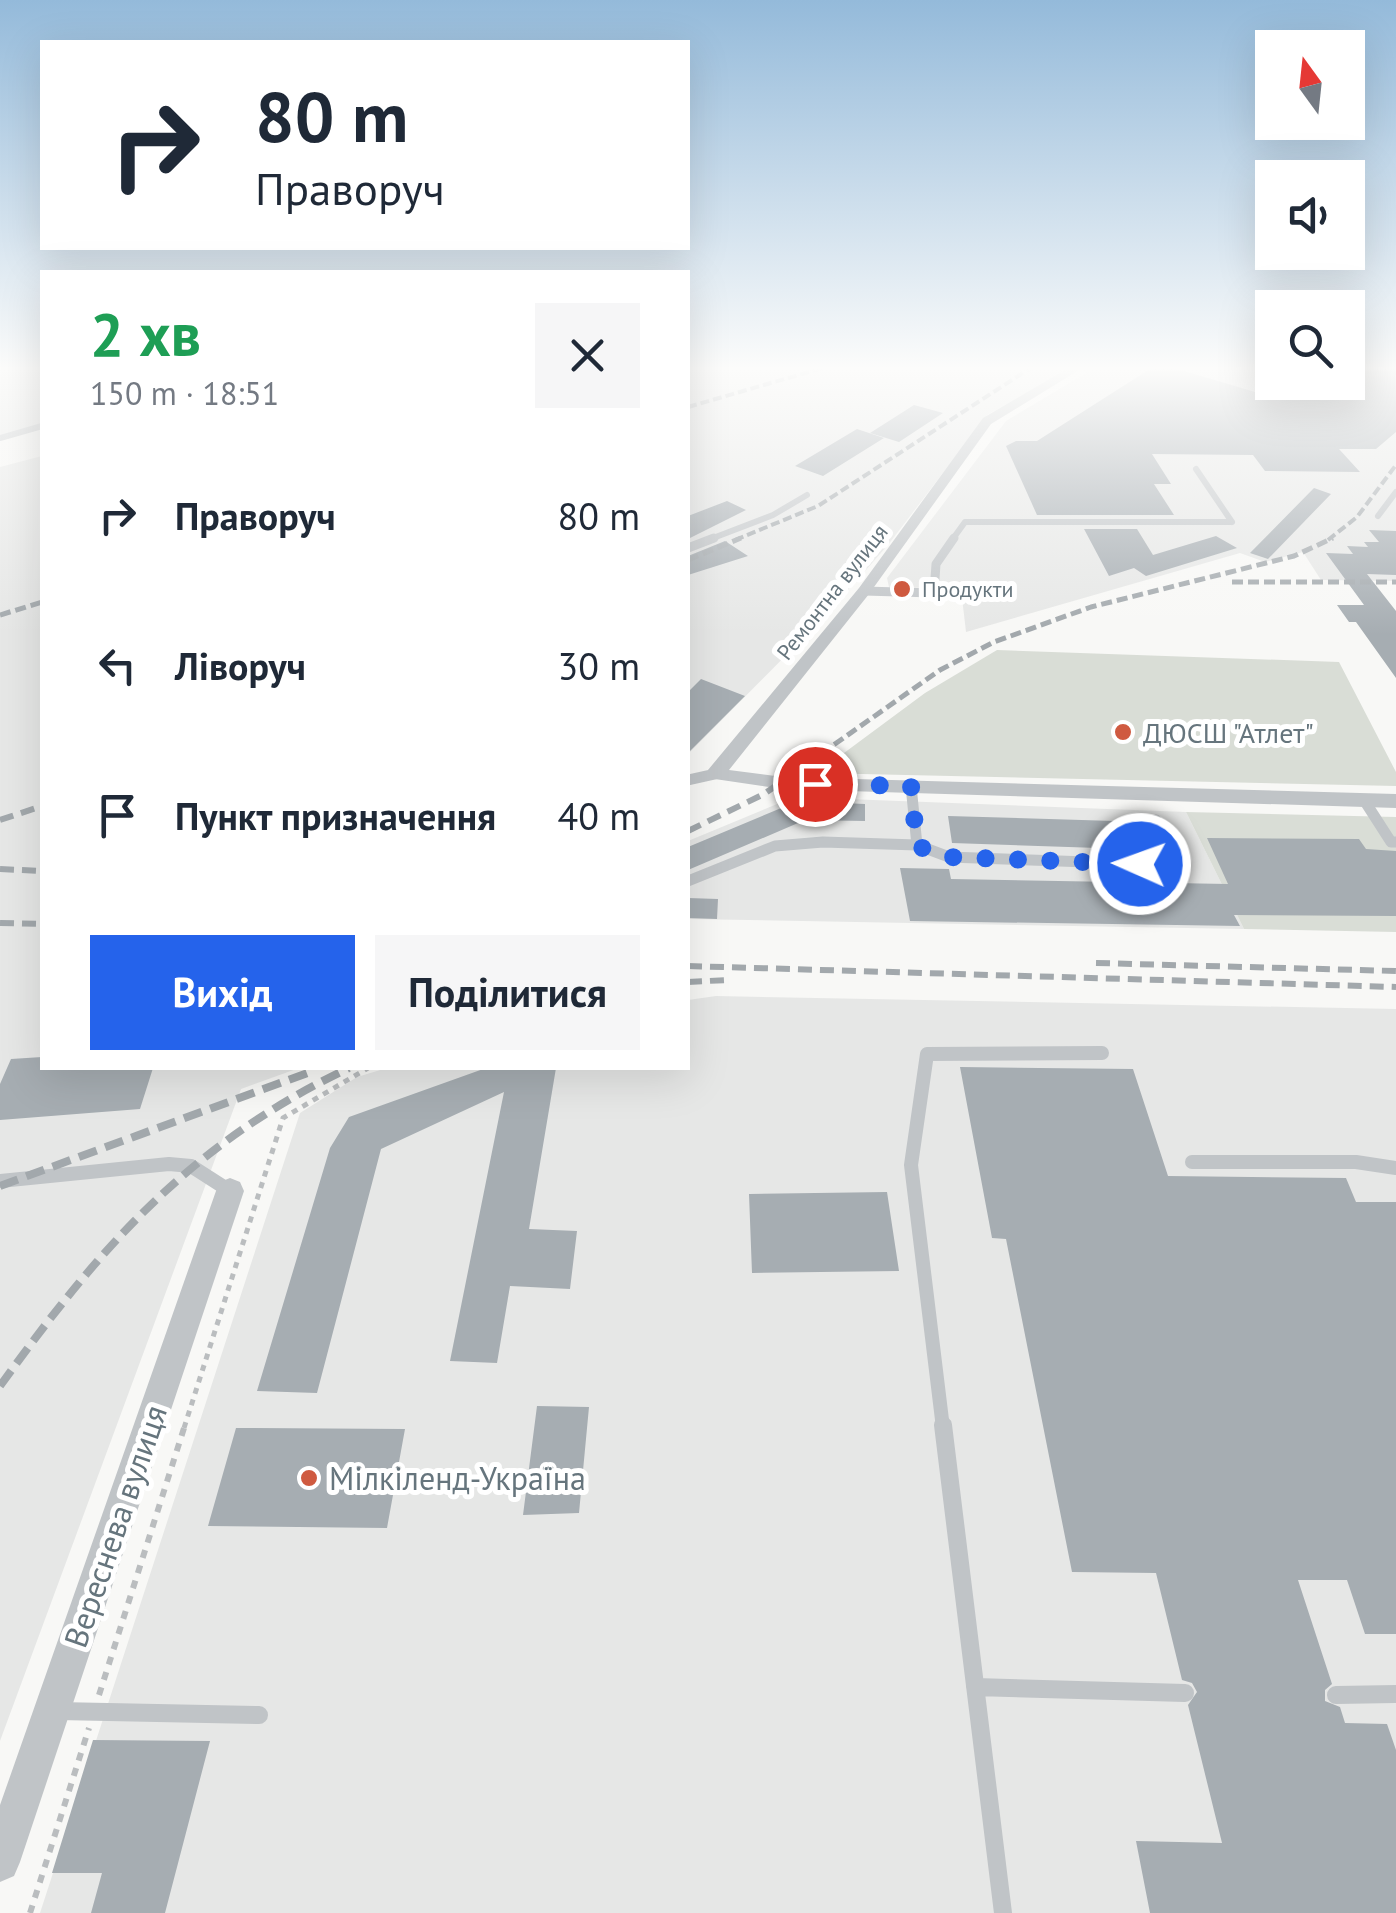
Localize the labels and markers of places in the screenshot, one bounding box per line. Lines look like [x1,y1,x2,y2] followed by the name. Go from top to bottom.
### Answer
[922,575,1014,603] place label: Продукти
[891,578,913,600] marker: Продукти
[1143,714,1314,751] place label: ДЮСШ "Атлет"
[1112,721,1134,743] marker: ДЮСШ "Атлет"
[773,742,858,827] pin
[329,1457,586,1499] place label: Мілкіленд-Україна
[298,1467,320,1489] marker: Мілкіленд-Україна

